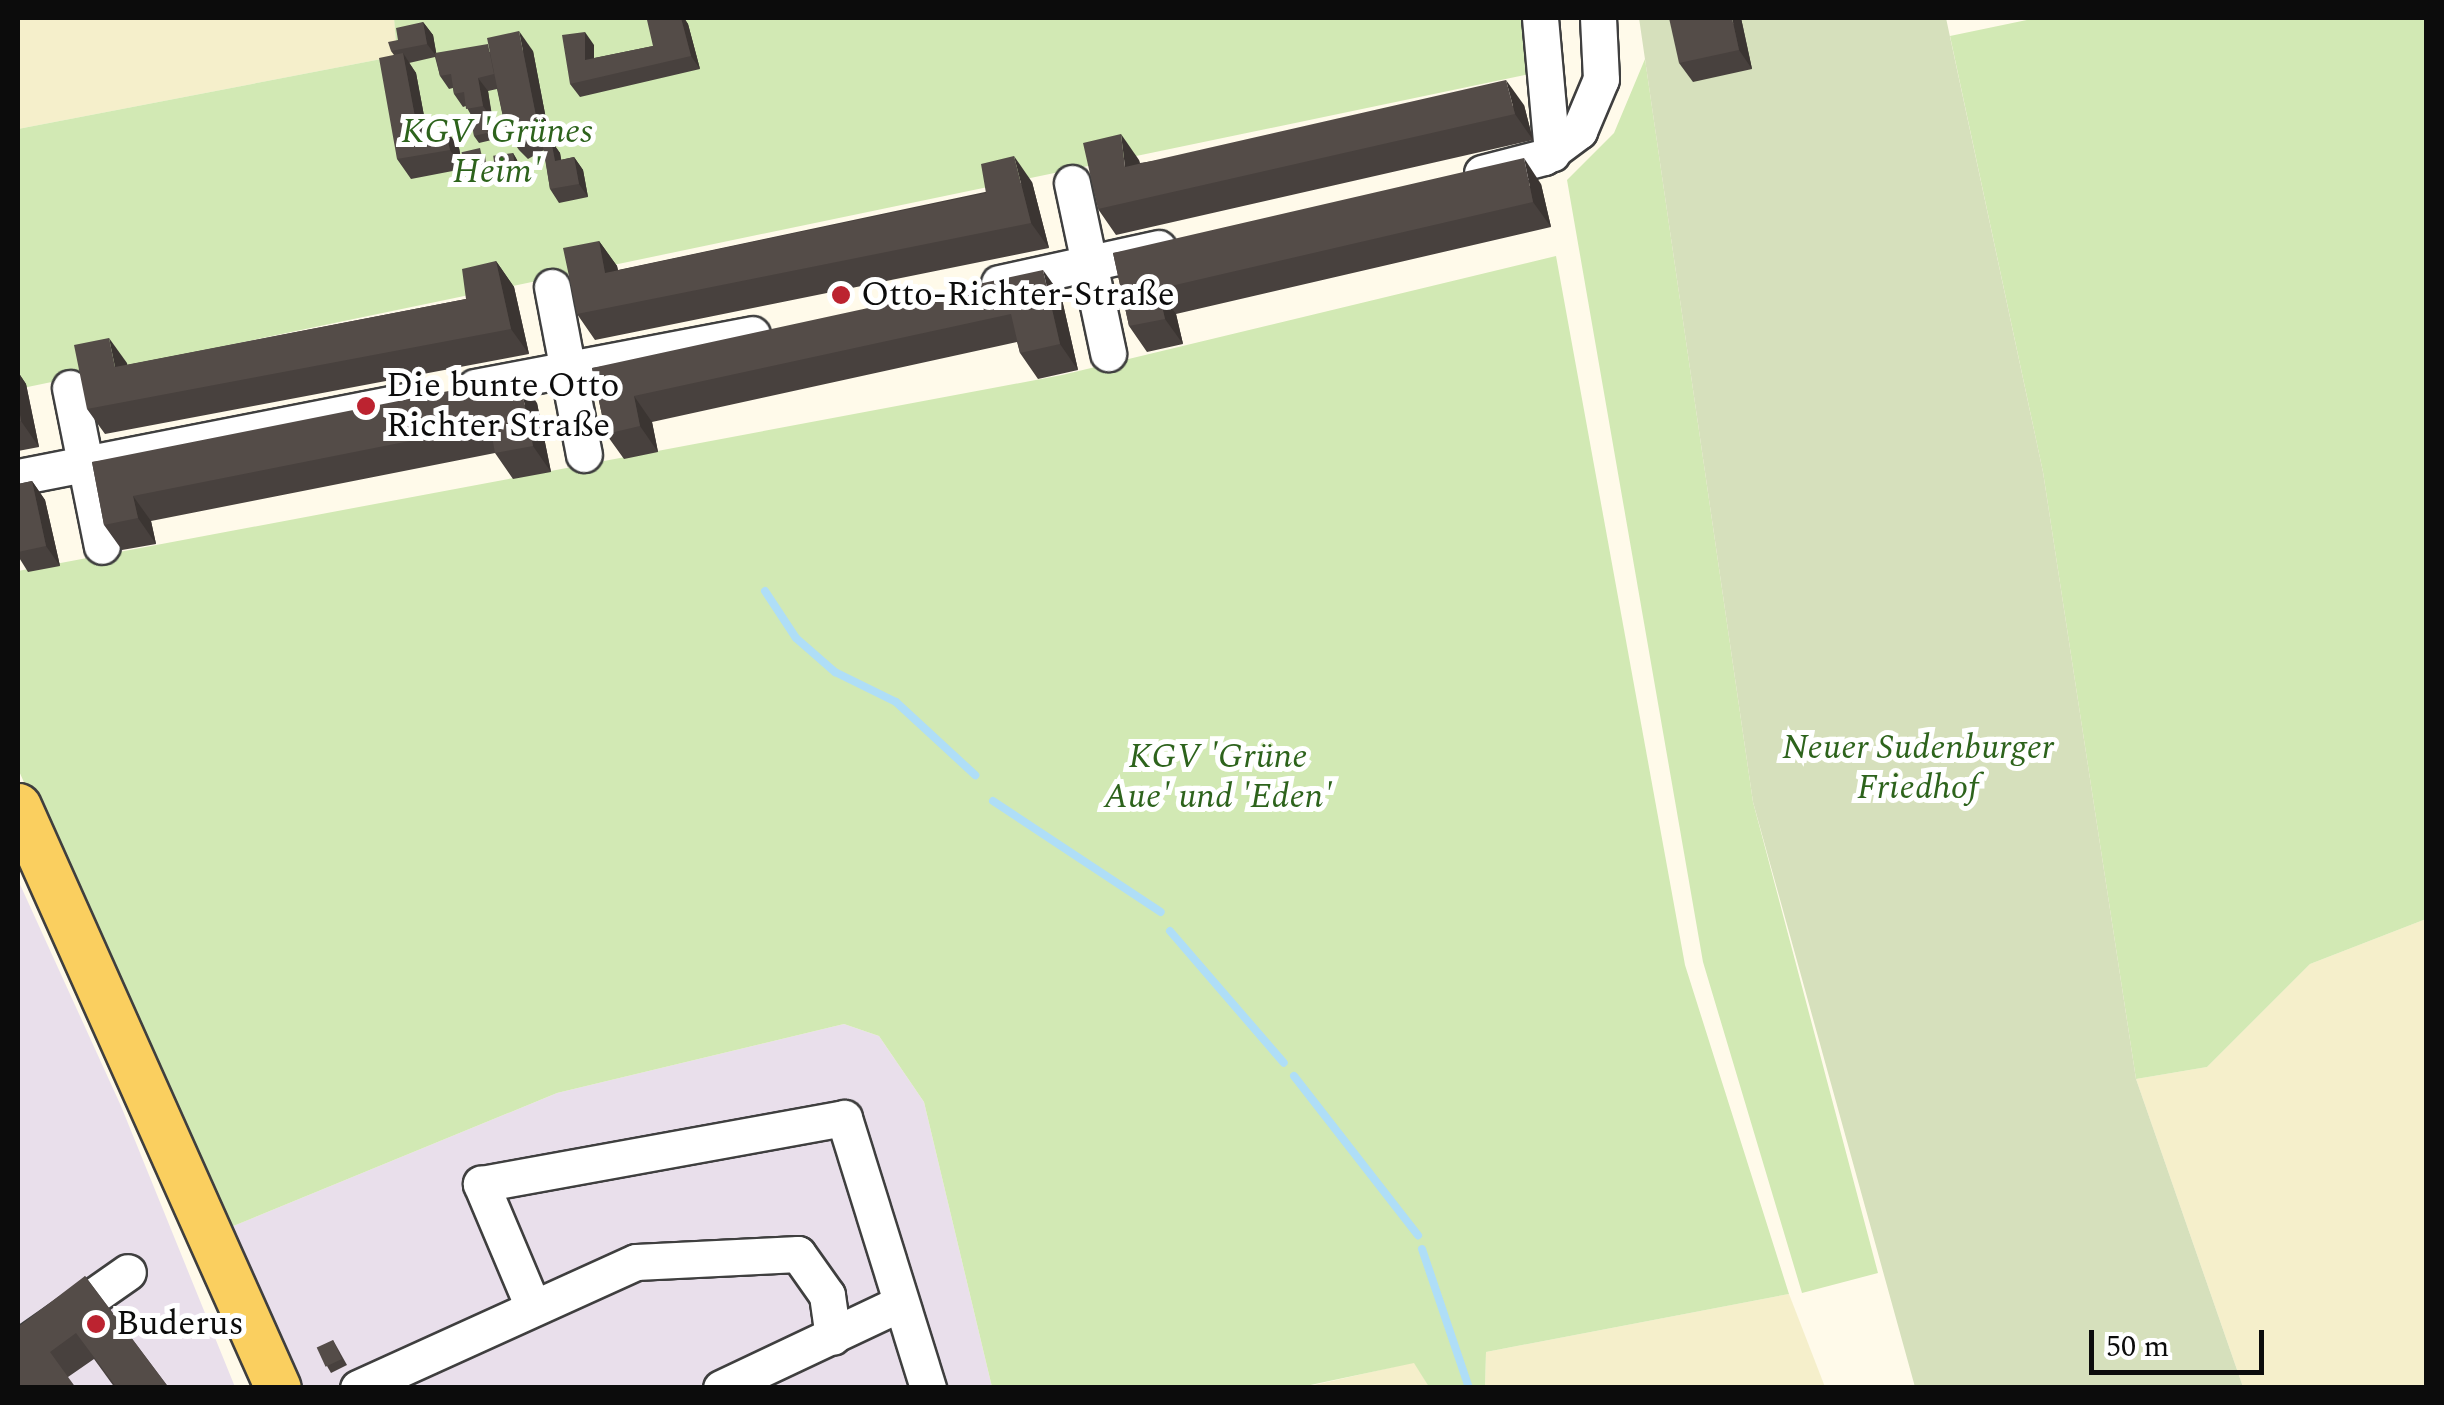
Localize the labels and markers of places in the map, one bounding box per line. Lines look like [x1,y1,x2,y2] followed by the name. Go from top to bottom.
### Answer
[861,274,1175,316] place label: Otto-Richter-Straße
[830,284,852,306] marker: Otto-Richter-Straße
[386,365,619,447] place label: Die bunte Otto Richter Straße
[355,395,377,417] marker: Die bunte Otto Richter Straße
[116,1303,244,1345] place label: Buderus
[85,1313,107,1335] marker: Buderus

